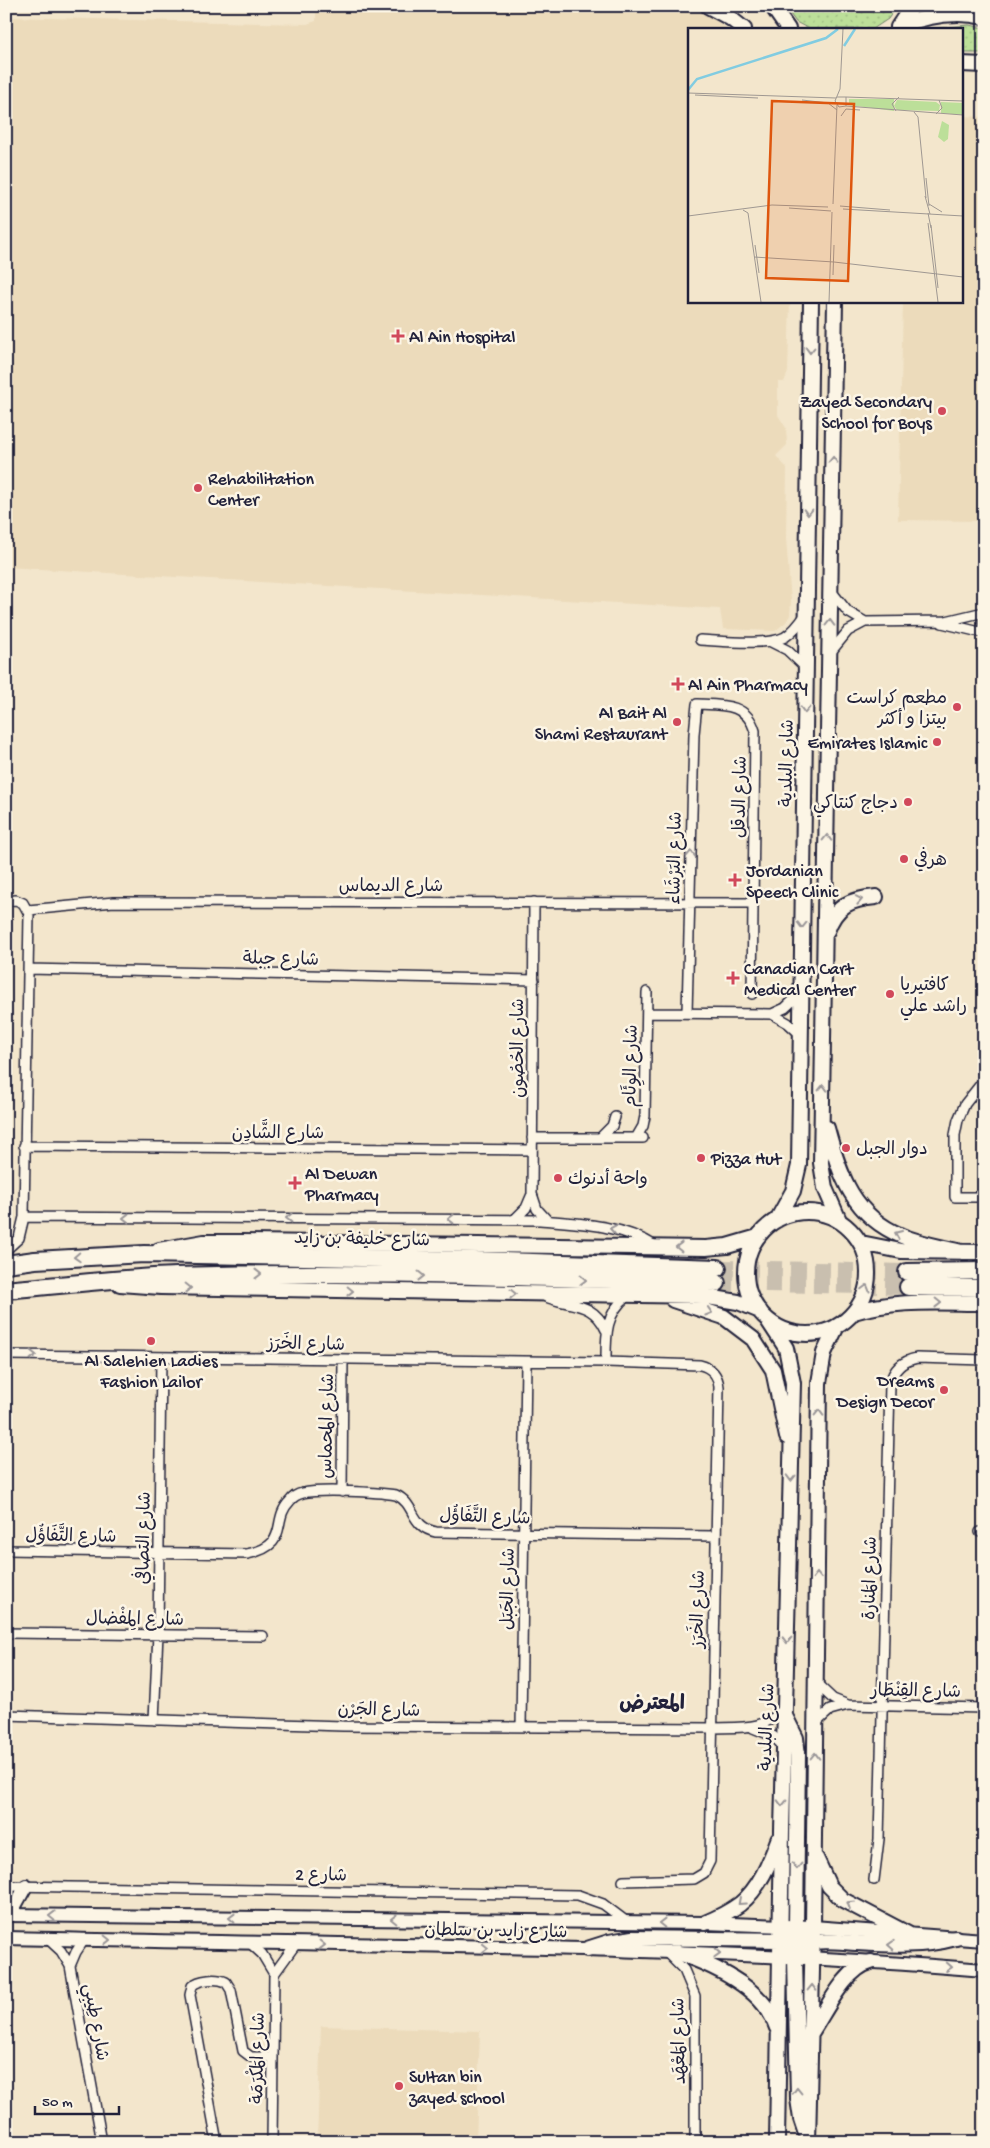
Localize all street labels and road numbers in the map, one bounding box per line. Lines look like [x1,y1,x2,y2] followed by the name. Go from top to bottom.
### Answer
[777,719,800,807] street label: شارع البلدية
[730,756,753,838] street label: شارع الدقل
[663,811,688,905] street label: شارع البَرْشَاء
[339,877,443,898] street label: شارع الديماس
[243,949,319,972] street label: شارع جبلة
[509,998,530,1098] street label: شارع الحُصُون
[619,1024,645,1108] street label: شارع الوِئَام
[232,1118,324,1145] street label: شارع الشَّادِن
[294,1229,430,1252] street label: شارع خليفة بن زايد
[265,1331,345,1357] street label: شارع الخَرَز
[317,1373,340,1479] street label: شارع المحماس
[130,1491,157,1585] street label: شارع التصافي
[439,1502,531,1531] street label: شارع التَّفَاؤُل
[25,1521,117,1549] street label: شارع التَّفَاؤُل
[860,1536,883,1620] street label: شارع المَنارة
[498,1548,521,1630] street label: شارع الجَبَل
[685,1570,711,1650] street label: شارع الخَرَز
[86,1605,184,1632] street label: شارع المِفْضال
[869,1680,961,1704] street label: شارع القِنْطَار
[756,1683,781,1771] street label: شارع البلدية
[337,1700,420,1723] street label: شارع الجَرْن
[295,1866,347,1887] street label: شارع 2
[424,1921,568,1944] street label: شارع زايد بن سلطان
[74,1982,112,2063] street label: شارع طِيبِي
[669,1997,692,2084] street label: شارع المَعْهَد
[244,2012,271,2104] street label: شارع المَكْرَمَة

